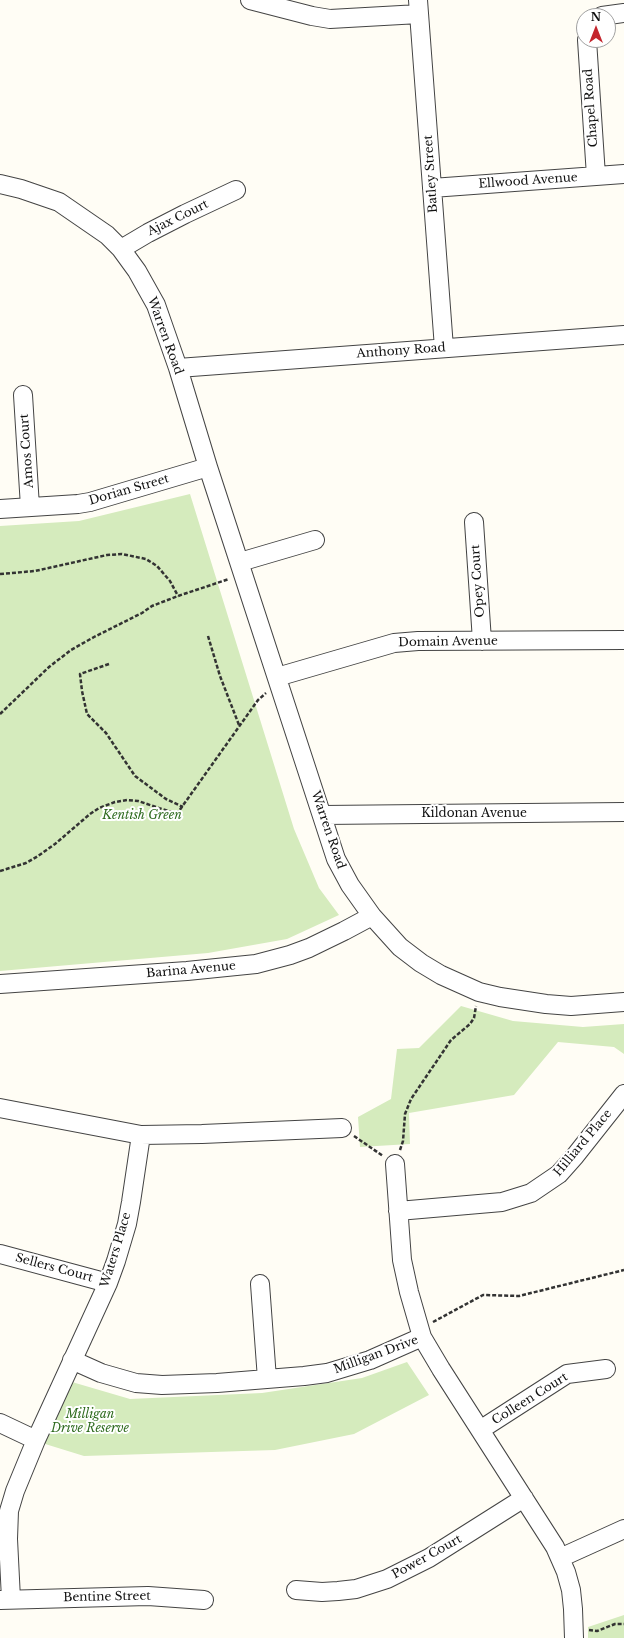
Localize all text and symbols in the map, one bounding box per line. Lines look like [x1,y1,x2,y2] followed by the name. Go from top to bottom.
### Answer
[576,8,616,48] north arrow
[591,10,601,24] text: N
[581,68,601,148] street label: Chapel Road
[421,134,441,214] street label: Batley Street
[478,170,578,192] street label: Ellwood Avenue
[145,197,211,239] street label: Ajax Court
[144,295,186,377] street label: Warren Road
[356,341,446,361] street label: Anthony Road
[17,413,37,489] street label: Amos Court
[87,472,171,508] street label: Dorian Street
[468,544,488,618] street label: Opey Court
[398,634,498,650] street label: Domain Avenue
[308,789,348,871] street label: Warren Road
[421,807,527,821] street label: Kildonan Avenue
[102,809,182,823] park label: Kentish Green
[146,959,236,981] street label: Barina Avenue
[551,1107,615,1179] street label: Hilliard Place
[98,1211,134,1289] street label: Waters Place
[14,1251,94,1285] street label: Sellers Court
[332,1333,420,1377] street label: Milligan Drive
[490,1370,570,1428] street label: Colleen Court
[51,1408,129,1436] park label: Milligan Drive Reserve
[390,1532,464,1582] street label: Power Court
[63,1589,151,1605] street label: Bentine Street

